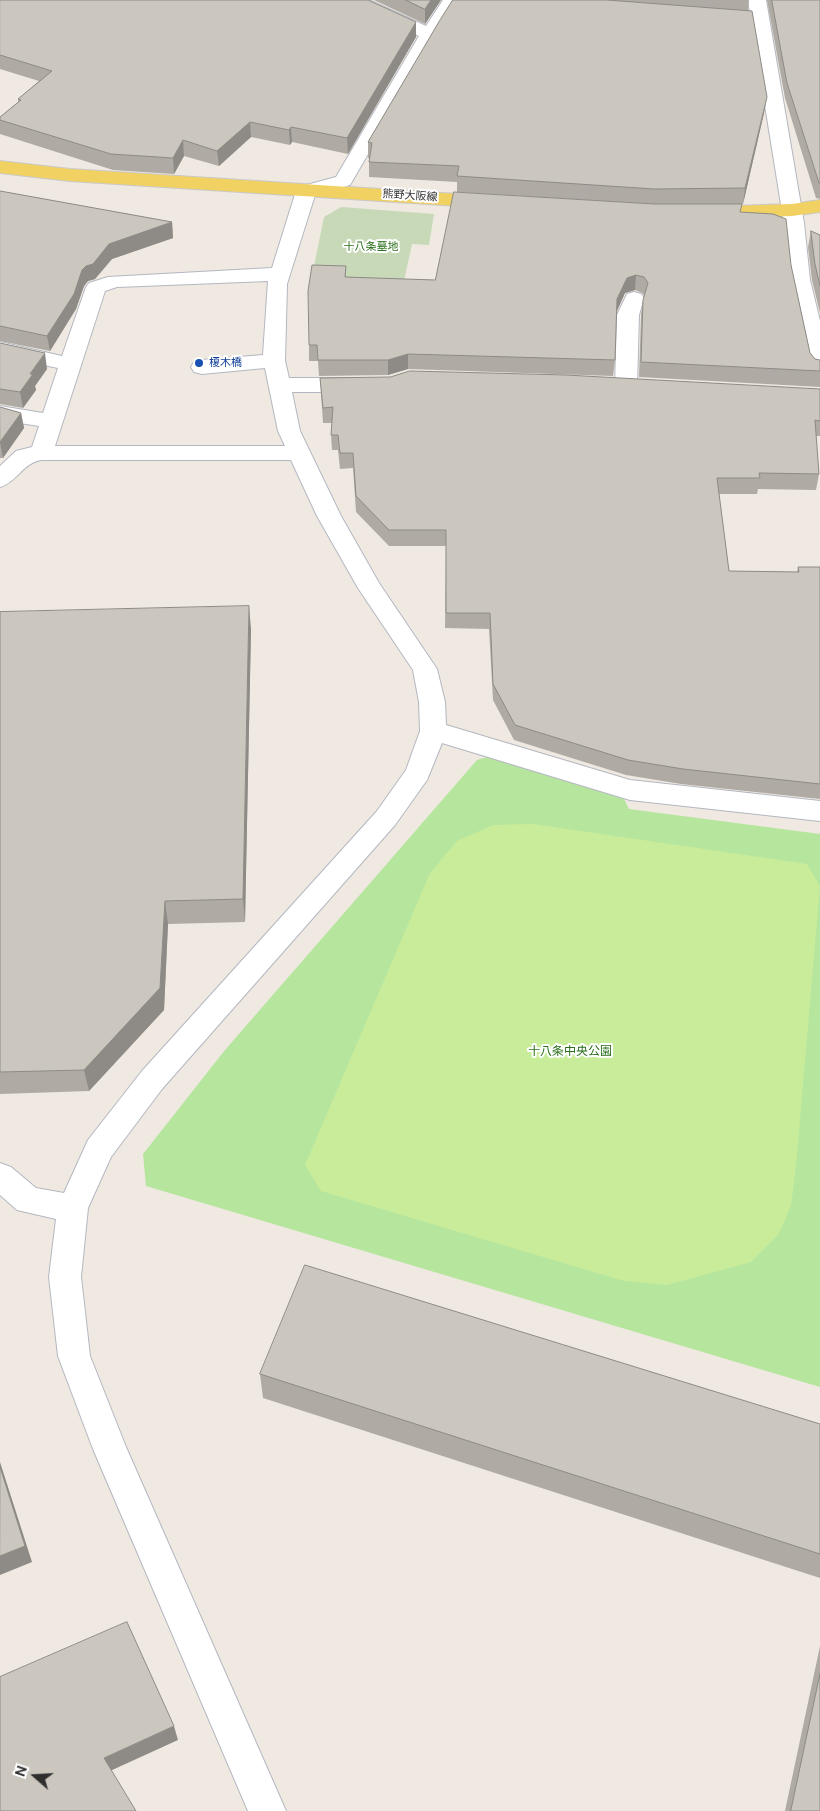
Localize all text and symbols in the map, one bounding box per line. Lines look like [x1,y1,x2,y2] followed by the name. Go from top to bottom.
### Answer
[382,187,438,205] street label: 熊野大阪線
[344,240,398,254] park label: 十八条墓地
[209,356,242,370] place label: 榎木橋
[193,357,205,369] marker: 榎木橋
[528,1045,612,1059] park label: 十八条中央公園
[10,1751,60,1801] north arrow
[11,1763,31,1779] text: N

